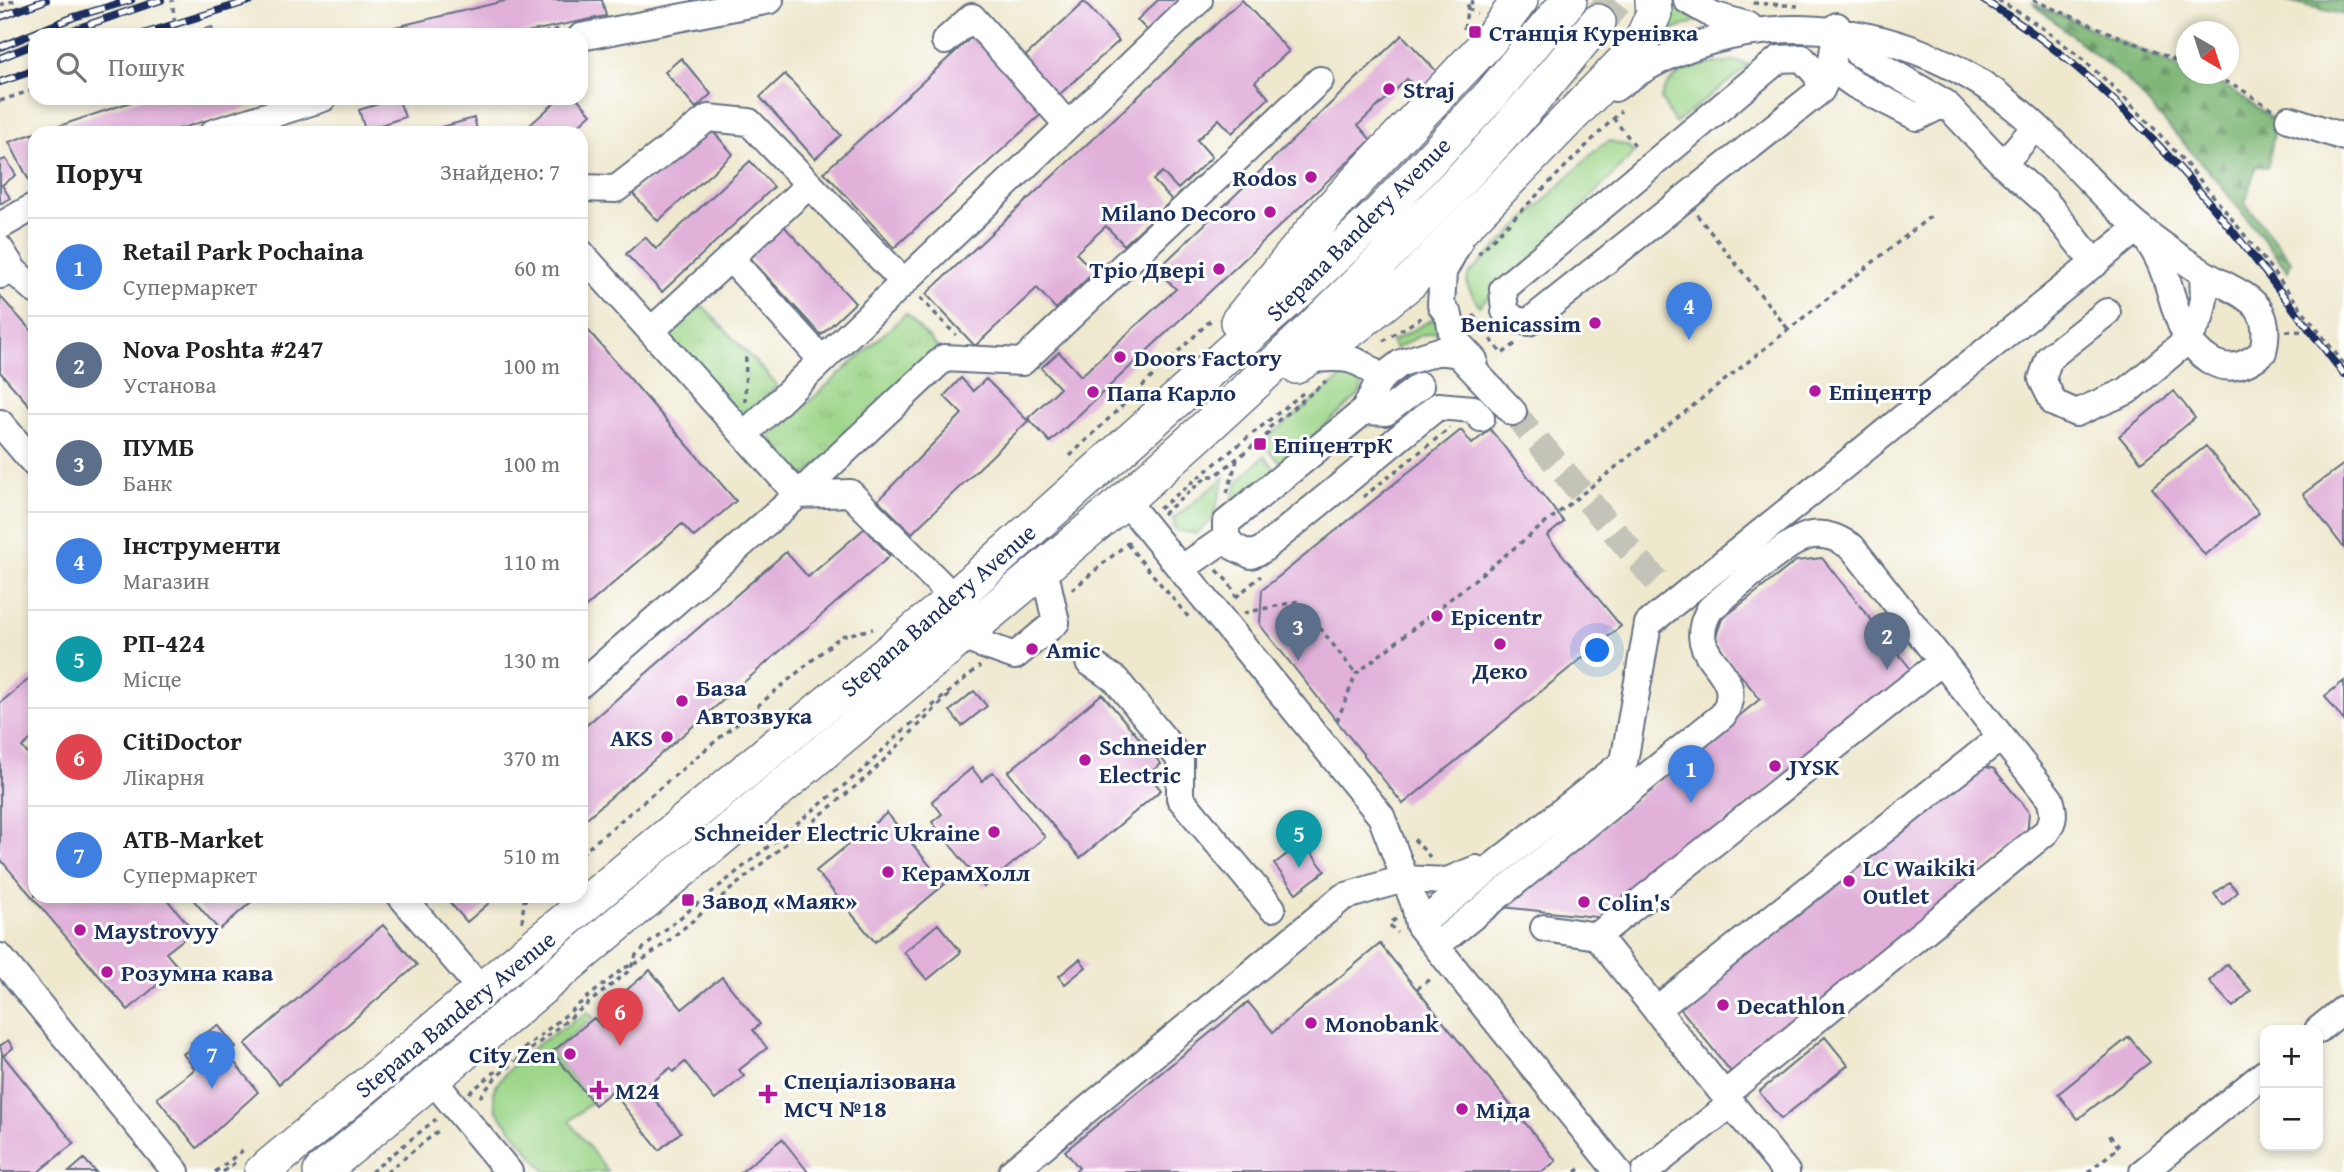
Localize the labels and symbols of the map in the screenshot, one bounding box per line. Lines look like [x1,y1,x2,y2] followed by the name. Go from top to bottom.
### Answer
[1489,15,1699,50] place label: Станція Куренівка
[2176,21,2239,84] north arrow
[1467,24,1483,40] marker: Станція Куренівка
[1403,72,1455,107] place label: Straj
[1381,81,1397,97] marker: Straj
[1258,129,1458,329] street label: Stepana Bandery Avenue
[1233,160,1297,195] place label: Rodos
[1303,169,1319,185] marker: Rodos
[1101,195,1256,230] place label: Milano Decoro
[1262,204,1278,220] marker: Milano Decoro
[1089,252,1205,287] place label: Тріо Двері
[1211,261,1227,277] marker: Тріо Двері
[1666,282,1712,340] pin: 4
[1461,306,1581,341] place label: Benicassim
[1587,315,1603,331] marker: Benicassim
[1134,340,1283,375] place label: Doors Factory
[1112,349,1128,365] marker: Doors Factory
[1829,374,1932,409] place label: Епіцентр
[1107,375,1236,410] place label: Папа Карло
[1807,383,1823,399] marker: Епіцентр
[1085,384,1101,400] marker: Папа Карло
[1274,427,1393,462] place label: ЕпіцентрК
[1252,436,1268,452] marker: ЕпіцентрК
[832,515,1044,705] street label: Stepana Bandery Avenue
[1451,599,1542,634] place label: Epicentr
[1275,603,1321,661] pin: 3
[1429,608,1445,624] marker: Epicentr
[1864,612,1910,670] pin: 2
[1046,632,1100,667] place label: Amic
[1580,633,1614,667] your location
[1492,636,1508,652] marker: Деко
[1024,641,1040,657] marker: Amic
[1471,653,1528,688] place label: Деко
[696,670,813,733] place label: База Автозвука
[674,693,690,709] marker: База Автозвука
[610,720,653,755] place label: AKS
[659,729,675,745] marker: AKS
[1099,729,1206,792] place label: Schneider Electric
[1668,745,1714,803] pin: 1
[1785,749,1840,784] place label: JYSK
[1077,752,1093,768] marker: Schneider Electric
[1767,758,1783,774] marker: JYSK
[1276,810,1322,868] pin: 5
[694,815,980,850] place label: Schneider Electric Ukraine
[986,824,1002,840] marker: Schneider Electric Ukraine
[1863,850,1976,913] place label: LC Waikiki Outlet
[902,855,1030,890] place label: КерамХолл
[880,864,896,880] marker: КерамХолл
[1841,873,1857,889] marker: LC Waikiki Outlet
[702,883,857,918] place label: Завод «Маяк»
[1598,885,1670,920] place label: Colin's
[680,892,696,908] marker: Завод «Маяк»
[1576,894,1592,910] marker: Colin's
[94,913,219,948] place label: Maystrovyy
[72,922,88,938] marker: Maystrovyy
[347,922,563,1106] street label: Stepana Bandery Avenue
[121,955,274,990] place label: Розумна кава
[99,964,115,980] marker: Розумна кава
[597,988,643,1046] pin: 6
[1737,988,1845,1023] place label: Decathlon
[1715,997,1731,1013] marker: Decathlon
[1325,1006,1439,1041] place label: Monobank
[1303,1015,1319,1031] marker: Monobank
[189,1031,235,1089] pin: 7
[469,1037,556,1072] place label: City Zen
[562,1046,578,1062] marker: City Zen
[784,1063,957,1126] place label: Спеціалізована МСЧ №18
[615,1073,660,1108] place label: М24
[589,1080,609,1100] marker: М24
[758,1084,778,1104] marker: Спеціалізована МСЧ №18
[1476,1092,1531,1127] place label: Міда
[1454,1101,1470,1117] marker: Міда

